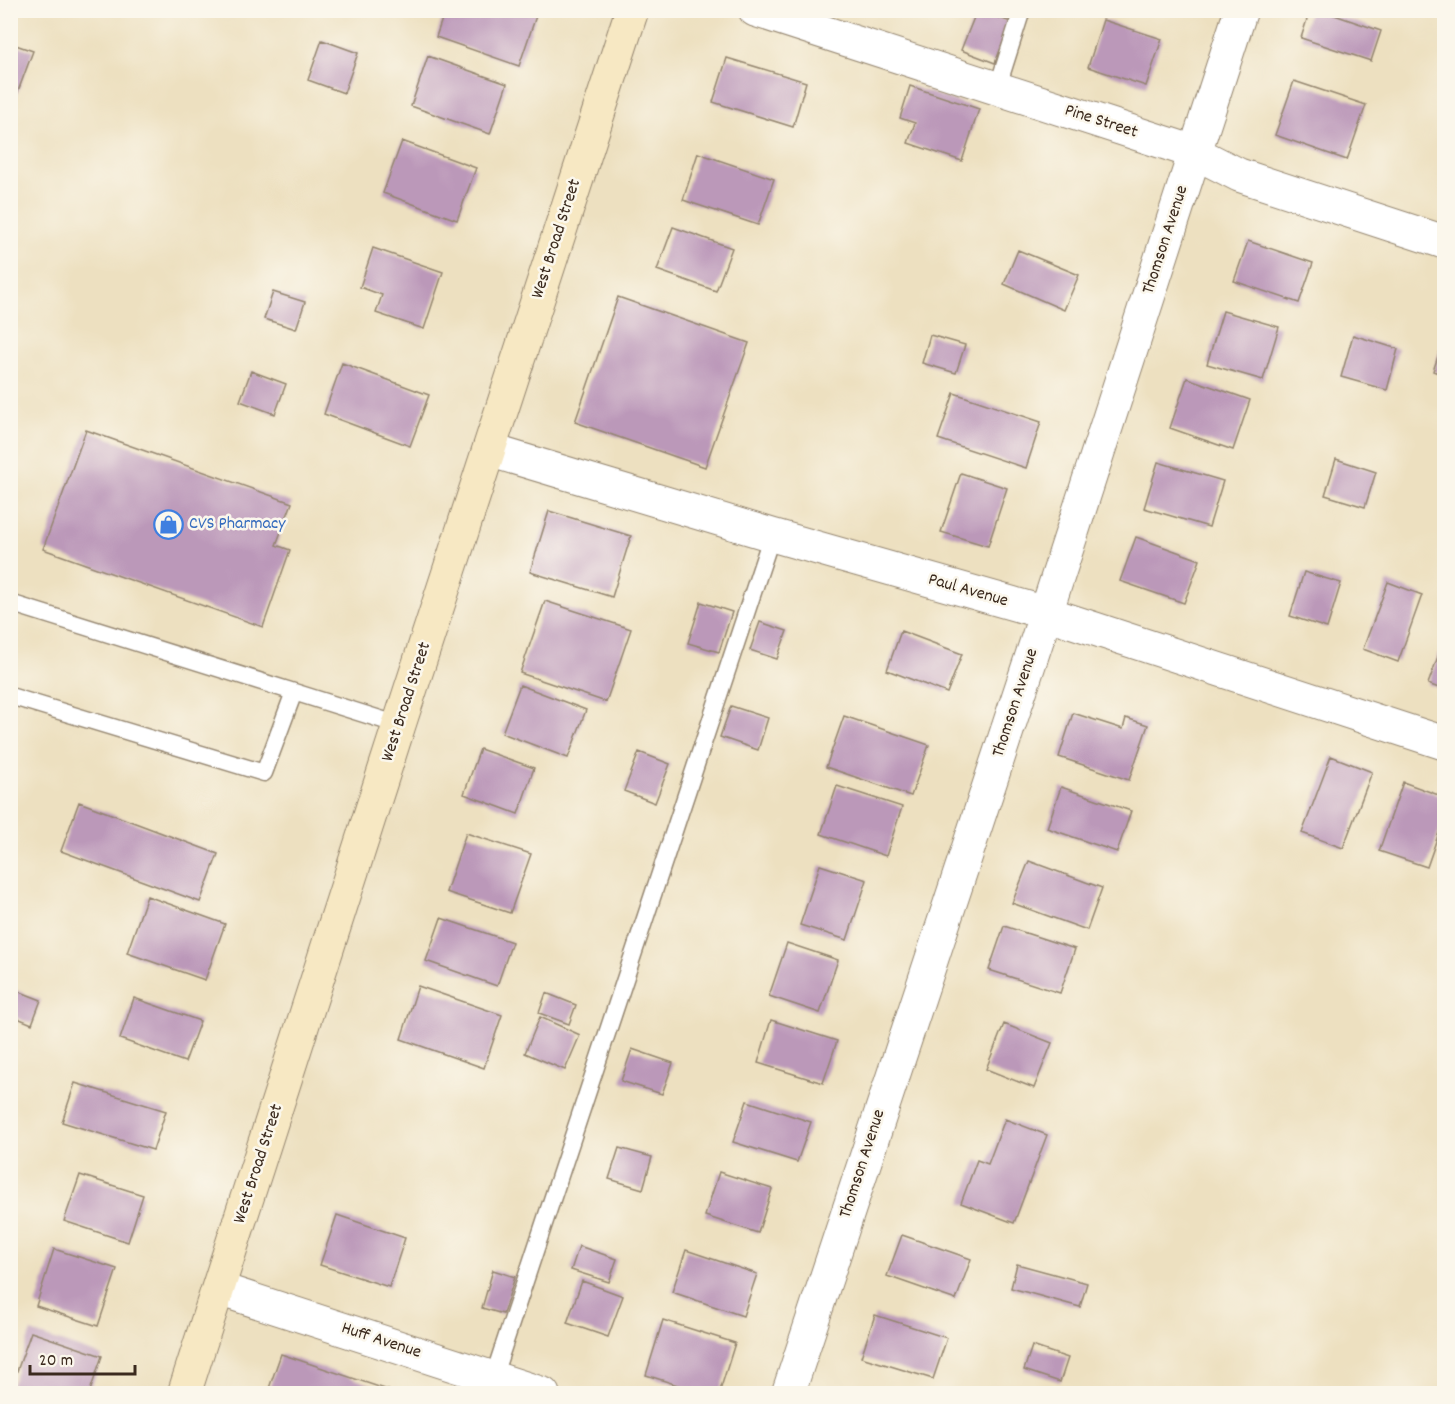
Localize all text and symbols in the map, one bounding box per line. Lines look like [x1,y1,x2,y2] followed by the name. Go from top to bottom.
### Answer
[1061,98,1141,146] street label: Pine Street
[526,176,588,302] street label: West Broad Street
[1137,182,1195,298] street label: Thomson Avenue
[152,508,184,540] shop icon: CVS Pharmacy
[189,512,286,537] place label: CVS Pharmacy
[925,568,1011,614] street label: Paul Avenue
[376,639,438,765] street label: West Broad Street
[987,645,1045,761] street label: Thomson Avenue
[228,1101,290,1227] street label: West Broad Street
[834,1106,892,1222] street label: Thomson Avenue
[338,1316,424,1366] street label: Huff Avenue
[30,1338,135,1376] scale bar
[39,1349,73,1374] text: 20 m

